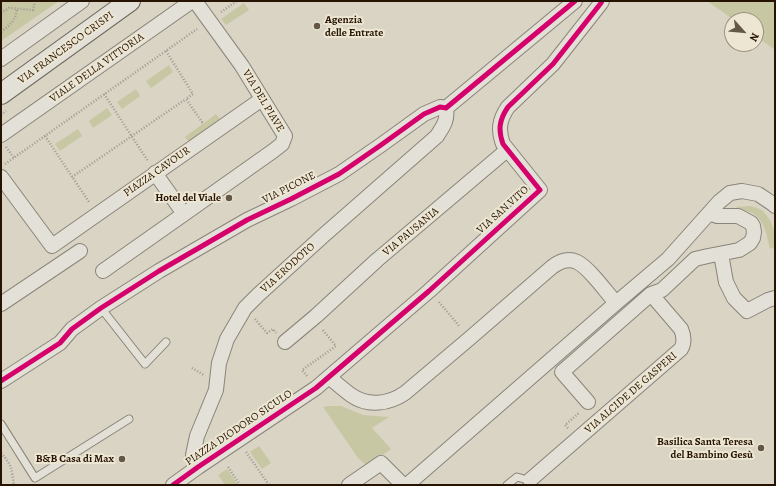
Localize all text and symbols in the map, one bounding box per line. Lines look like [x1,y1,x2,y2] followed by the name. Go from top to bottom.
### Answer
[16,9,116,87] street label: VIA FRANCESCO CRISPI
[724,12,764,52] north arrow
[325,13,383,39] place label: Agenzia delle Entrate
[312,21,322,31] marker: Agenzia delle Entrate
[47,30,147,106] street label: VIALE DELLA VITTORIA
[746,30,763,44] text: N
[239,67,287,135] street label: VIA DEL PIAVE
[121,144,193,200] street label: PIAZZA CAVOUR
[260,169,318,207] street label: VIA PICONE
[474,183,532,237] street label: VIA SAN VITO
[155,191,221,205] place label: Hotel del Viale
[224,193,234,203] marker: Hotel del Viale
[380,205,442,259] street label: VIA PAUSANIA
[258,240,318,296] street label: VIA ERODOTO
[582,349,680,437] street label: VIA ALCIDE DE GASPERI
[183,387,295,469] street label: PIAZZA DIODORO SICULO
[657,435,753,461] place label: Basilica Santa Teresa del Bambino Gesù
[756,443,766,453] marker: Basilica Santa Teresa del Bambino Gesù
[36,452,114,466] place label: B&B Casa di Max
[117,454,127,464] marker: B&B Casa di Max

